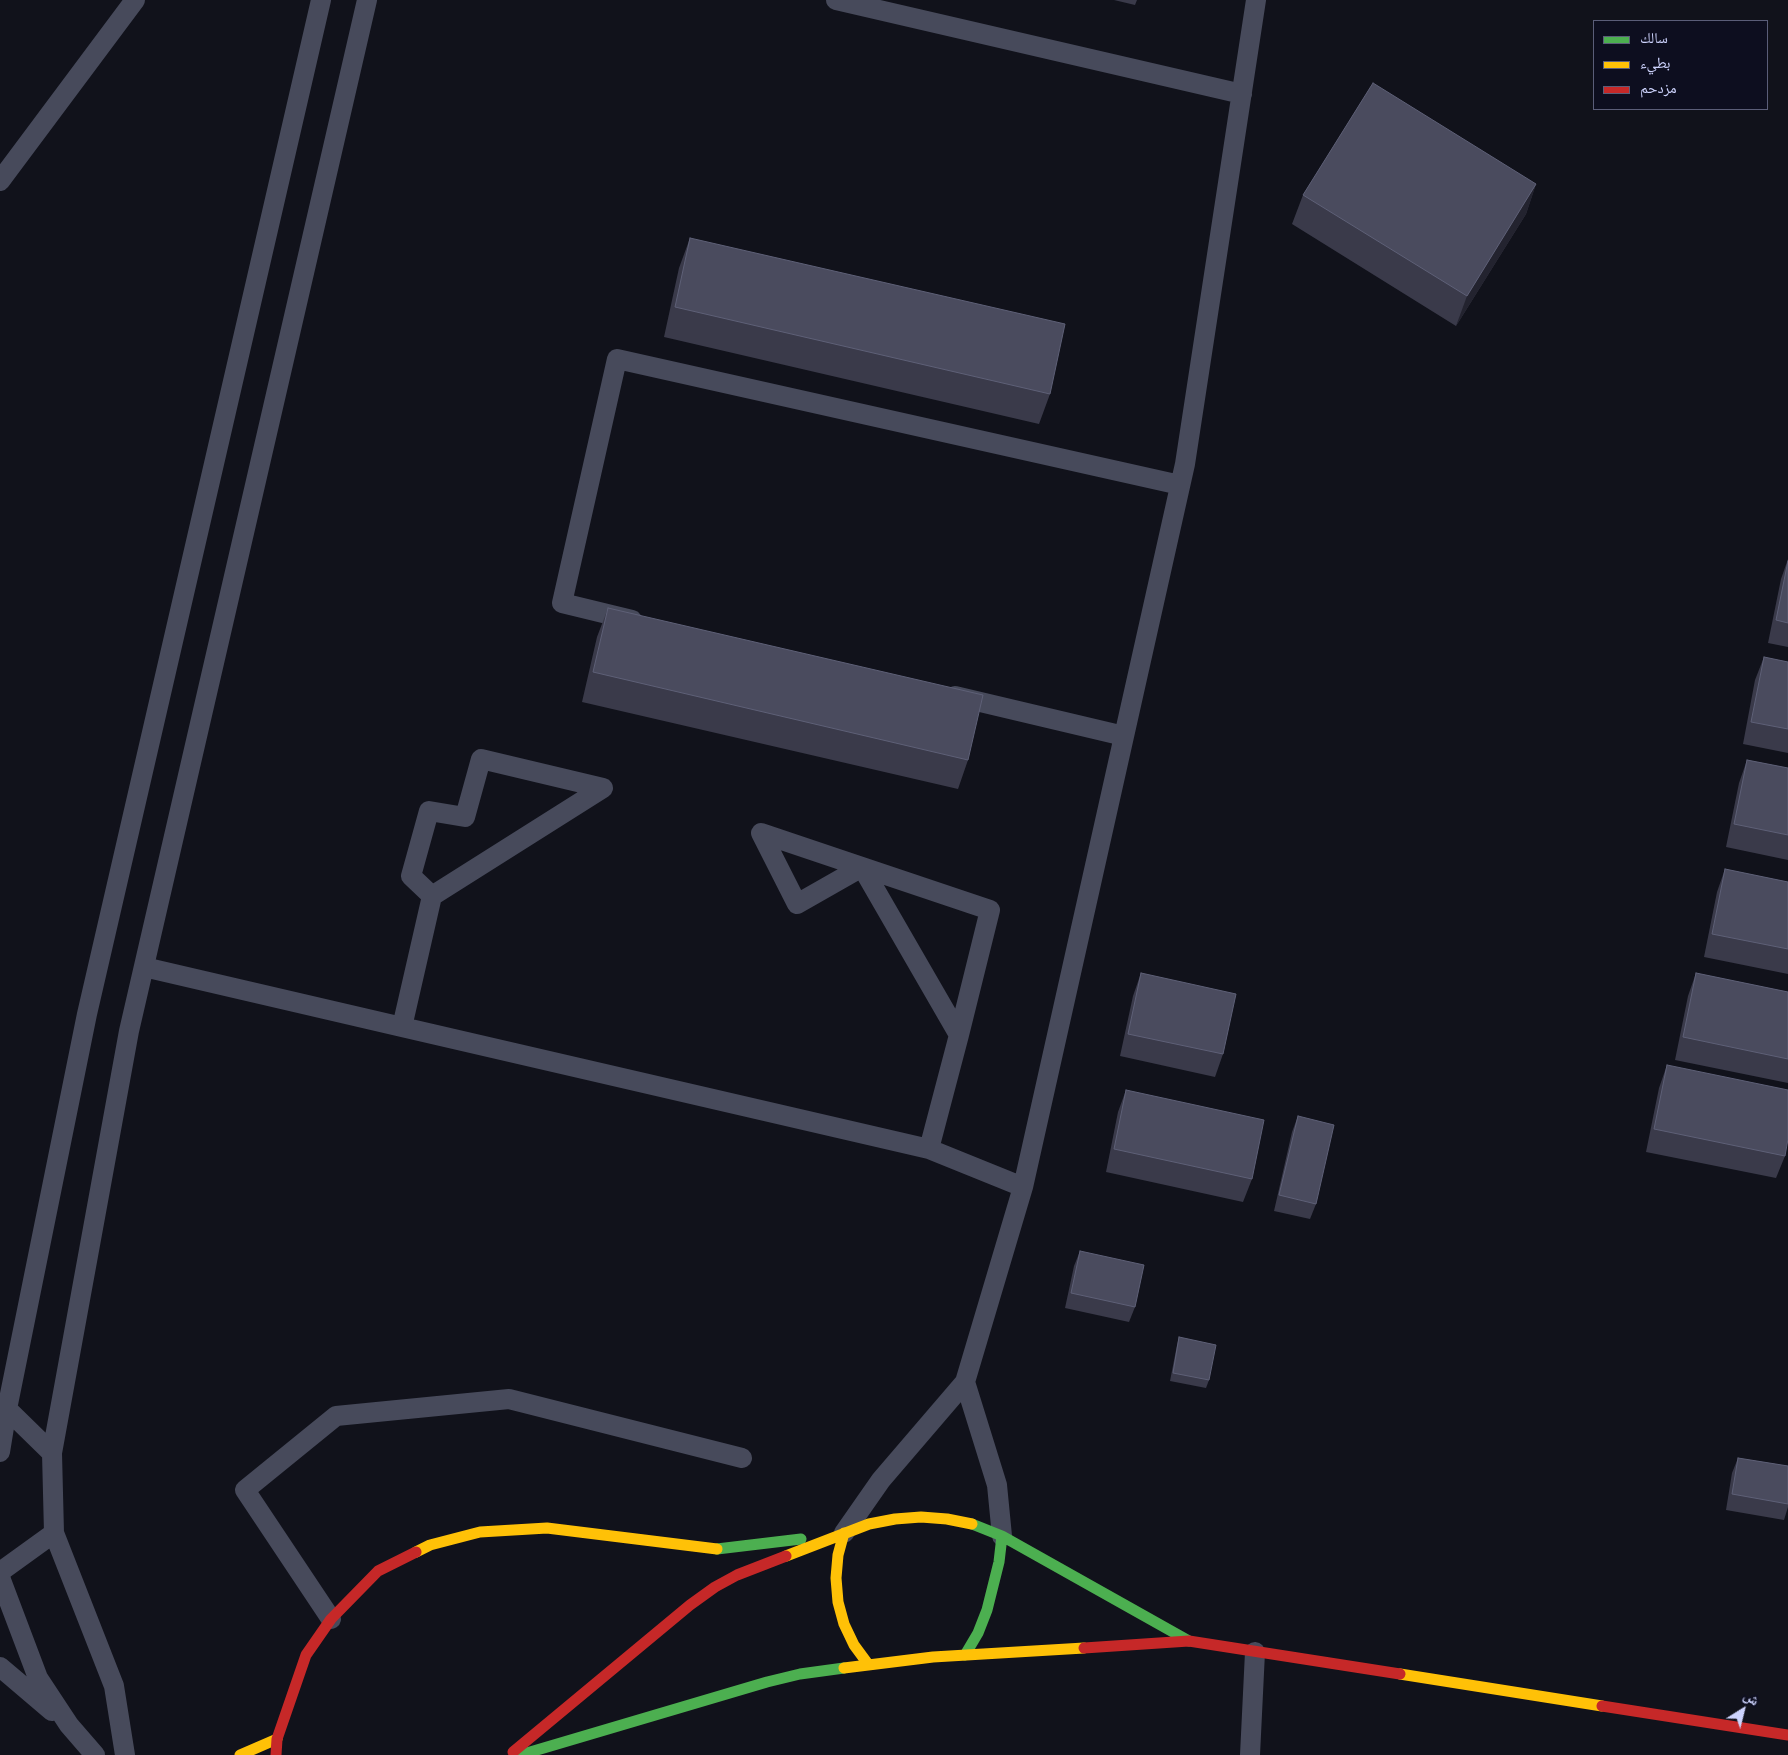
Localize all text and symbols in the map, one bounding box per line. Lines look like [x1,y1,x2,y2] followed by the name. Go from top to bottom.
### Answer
[1593,20,1768,110] legend
[1640,27,1668,48] text: سالك
[1640,52,1670,73] text: بطيء
[1640,77,1677,98] text: مزدحم
[1718,1685,1768,1735] north arrow
[1741,1685,1764,1710] text: ش

